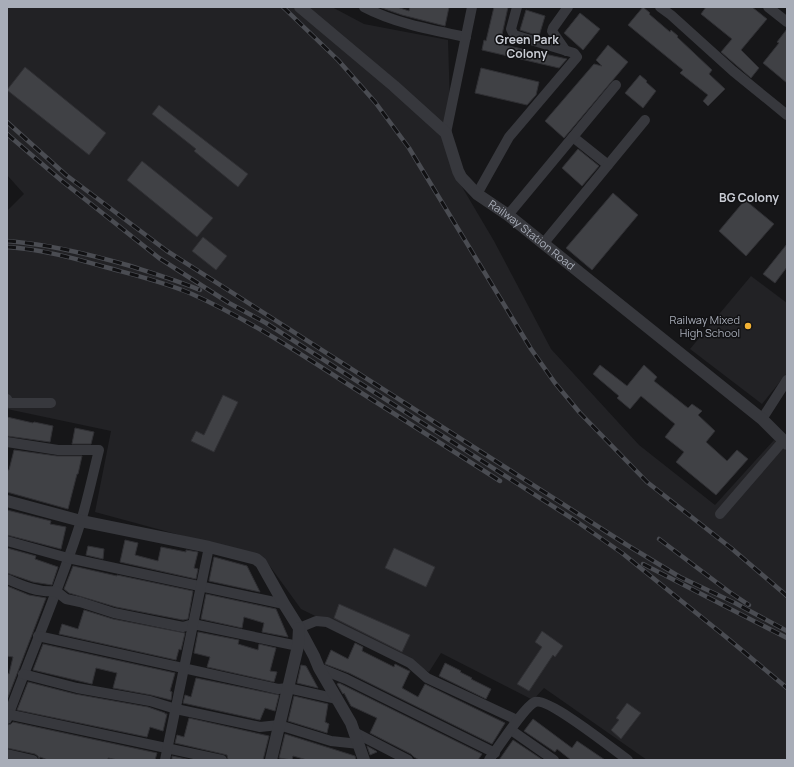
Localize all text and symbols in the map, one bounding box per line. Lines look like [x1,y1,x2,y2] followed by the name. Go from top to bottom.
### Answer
[495,31,559,62] district label: Green Park Colony
[719,189,779,206] district label: BG Colony
[486,196,578,273] street label: Railway Station Road
[670,312,740,340] place label: Railway Mixed High School
[743,321,753,331] marker: Railway Mixed High School

